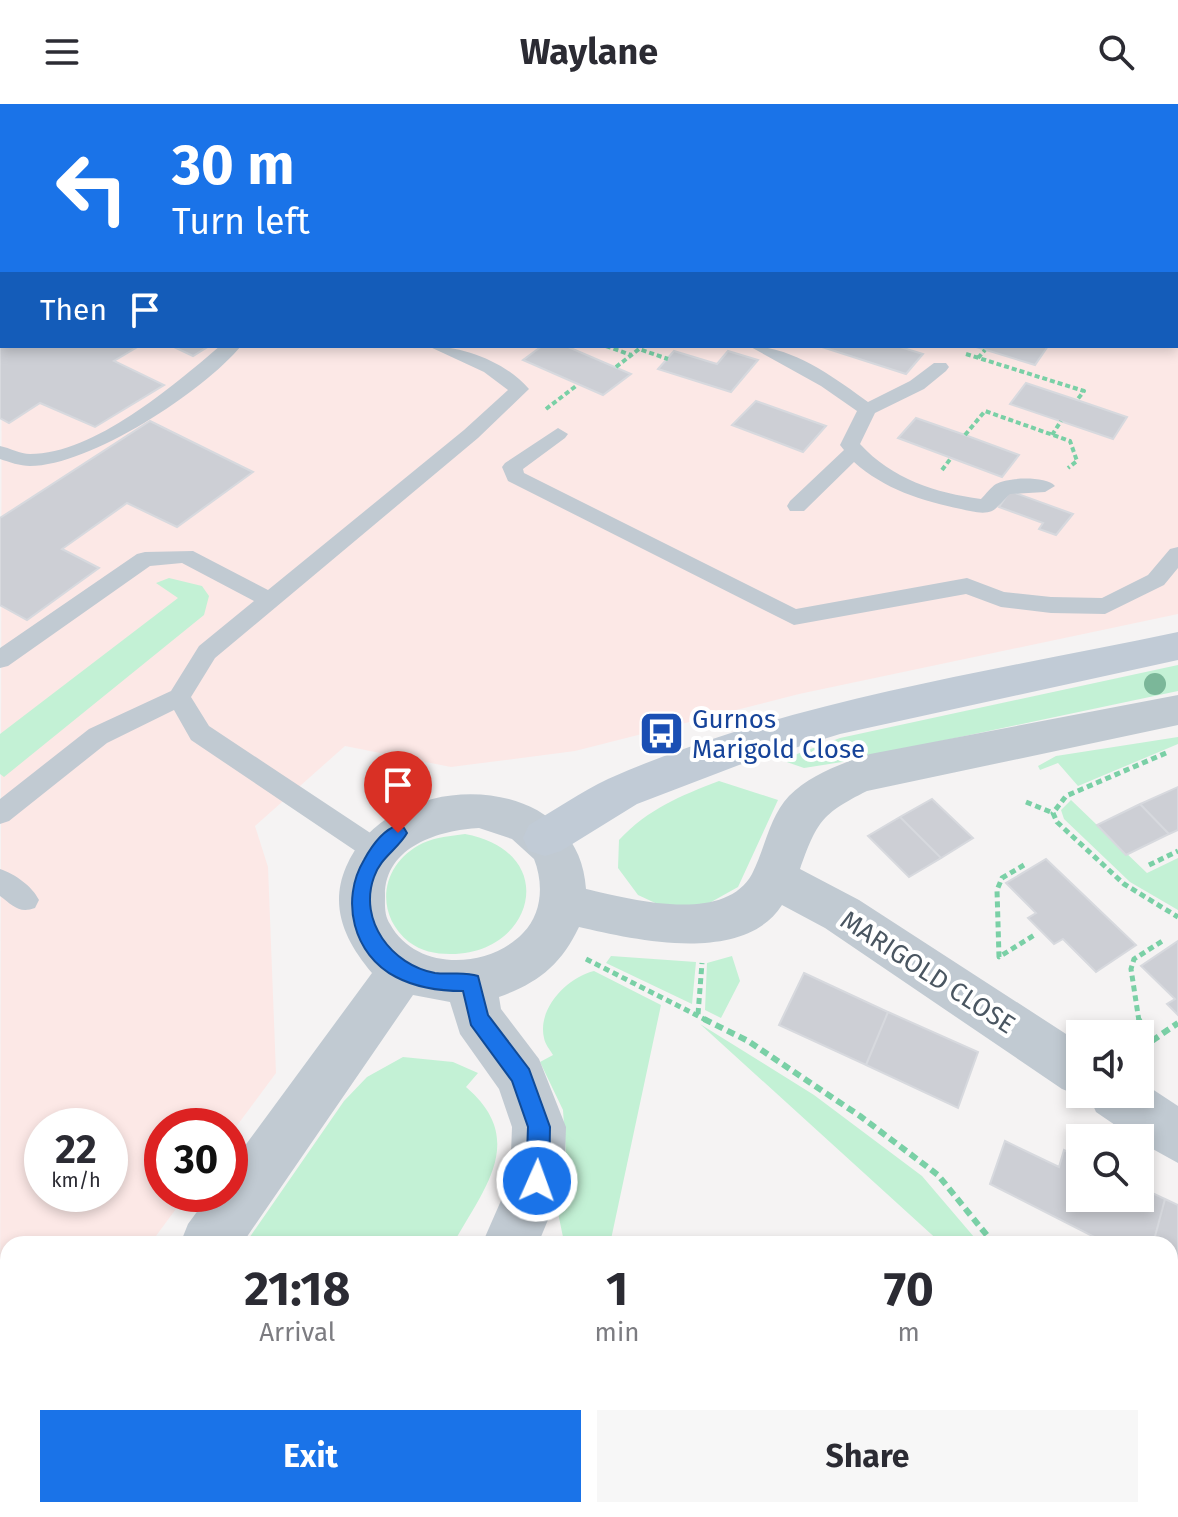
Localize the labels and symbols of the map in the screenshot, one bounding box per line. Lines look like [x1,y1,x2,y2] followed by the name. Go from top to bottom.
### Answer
[692,704,865,765] place label: Gurnos Marigold Close
[637,710,685,758] bus stop icon: Gurnos Marigold Close
[364,751,432,833] pin
[835,904,1021,1040] street label: MARIGOLD CLOSE
[144,1108,248,1212] speed limit sign: 30
[495,1139,579,1223] position arrow

